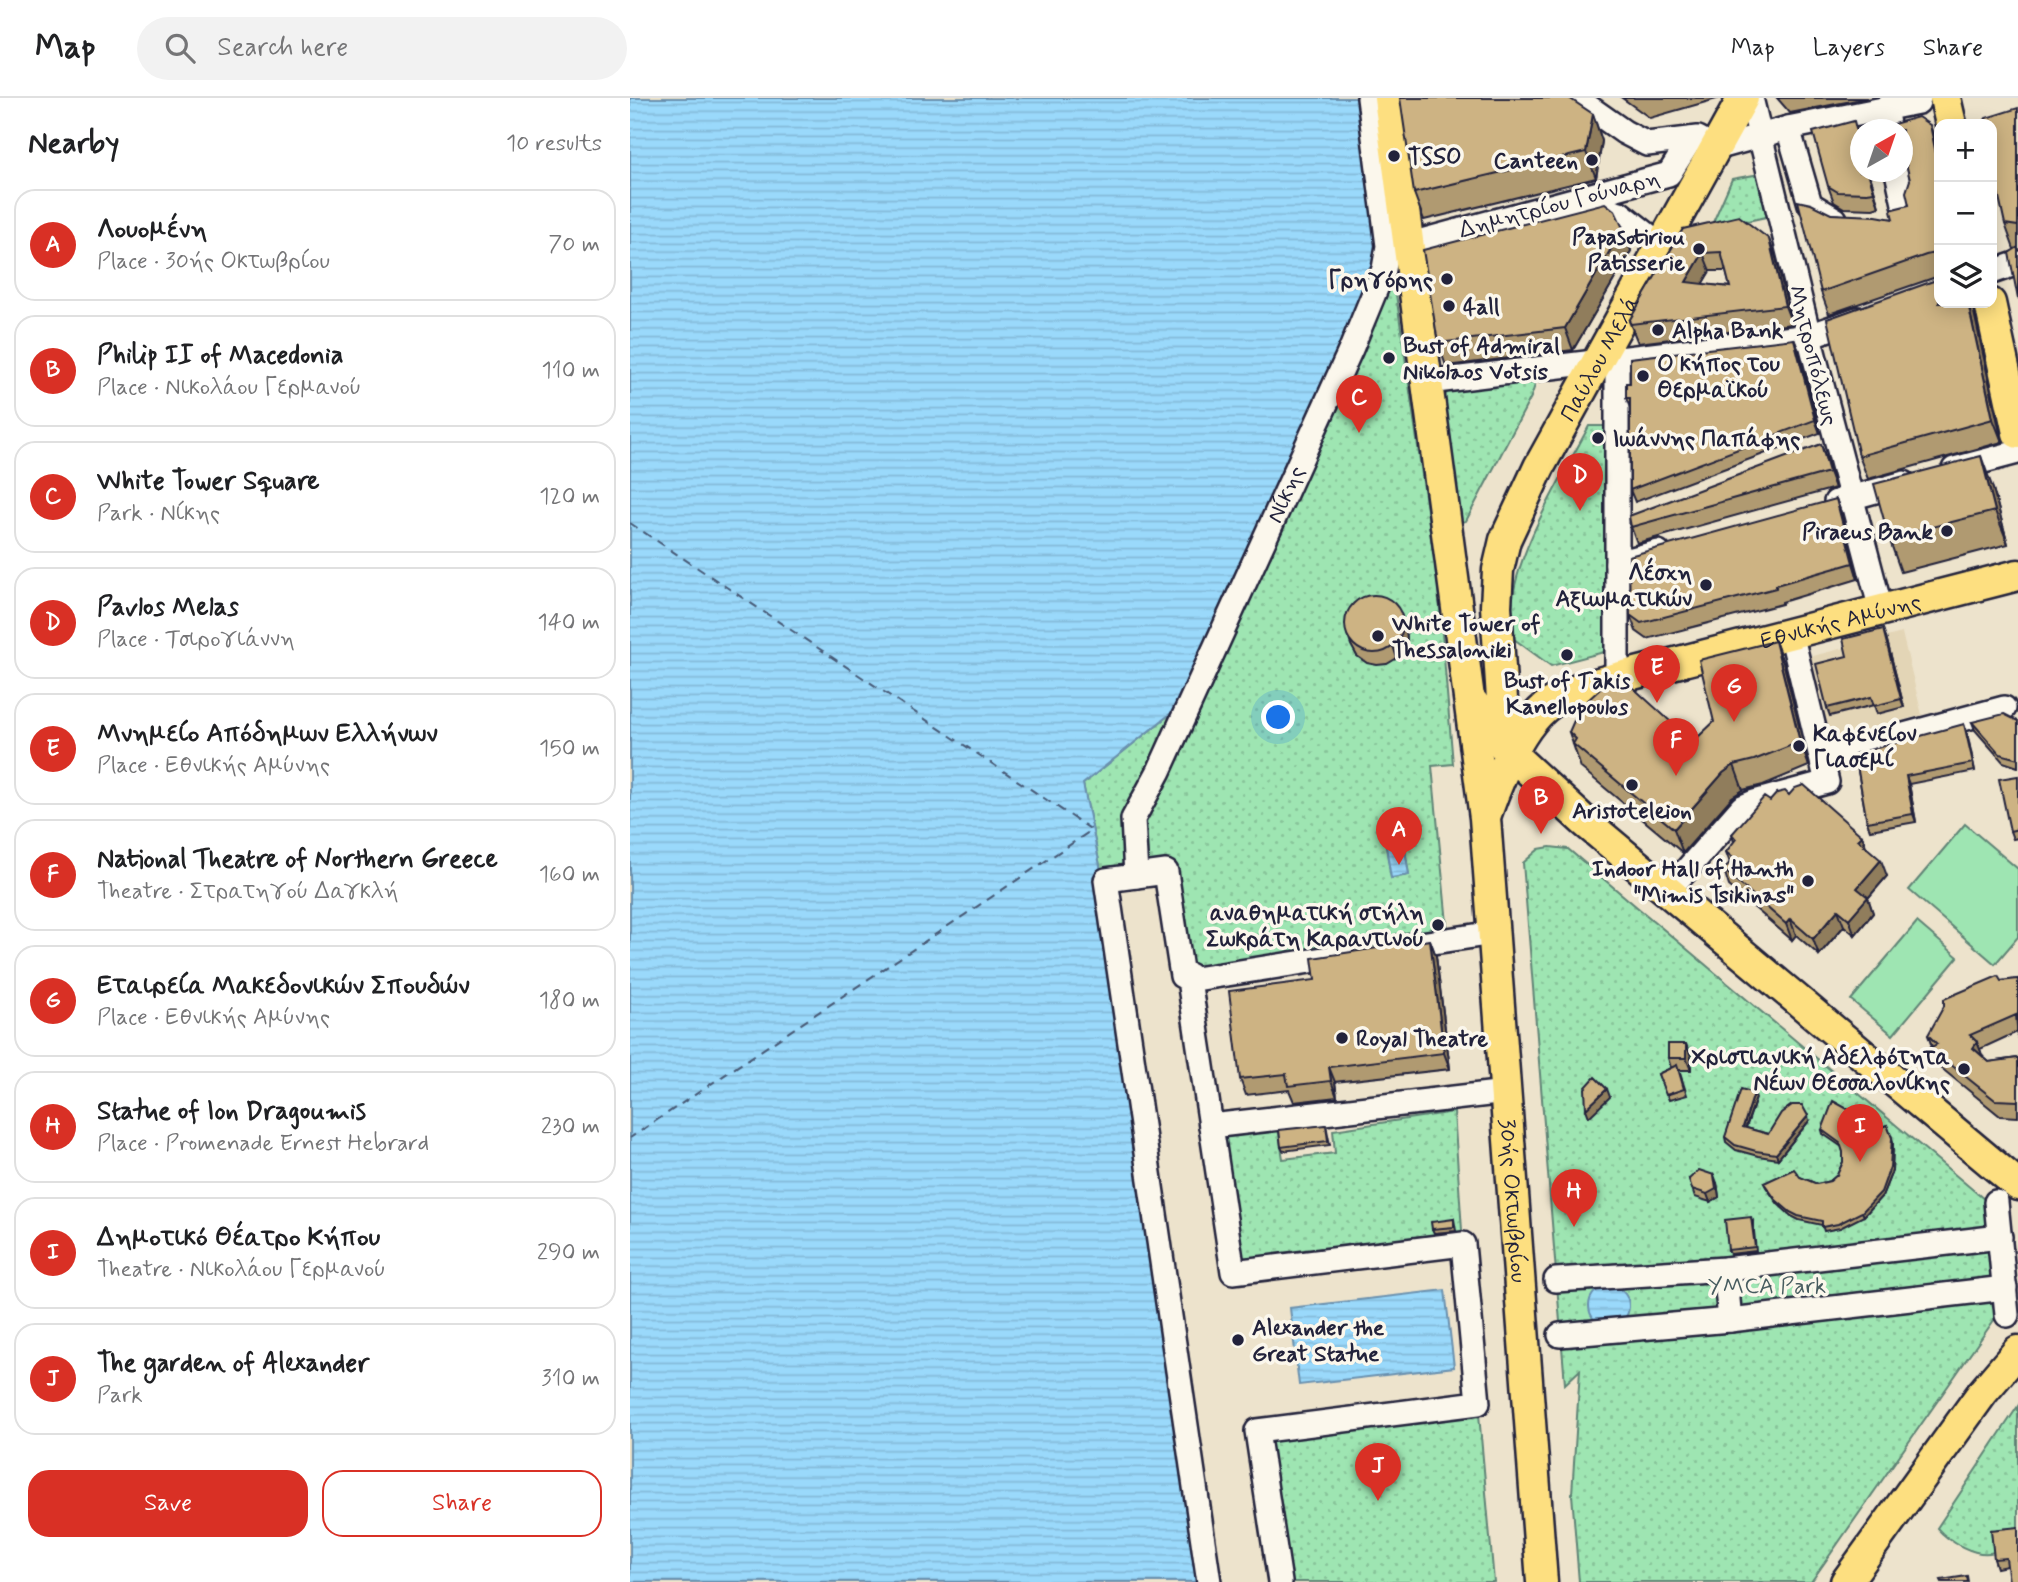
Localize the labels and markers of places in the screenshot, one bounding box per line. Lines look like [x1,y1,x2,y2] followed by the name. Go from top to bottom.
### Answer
[1408,143,1461,173] place label: TSSO
[1493,147,1578,177] place label: Canteen
[1386,148,1402,164] marker: TSSO
[1584,152,1600,168] marker: Canteen
[1572,223,1685,279] place label: Papasotiriou Patisserie
[1691,241,1707,257] marker: Papasotiriou Patisserie
[1328,266,1433,296] place label: Γρηγόρης
[1439,271,1455,287] marker: Γρηγόρης
[1463,293,1500,323] place label: 4all
[1441,298,1457,314] marker: 4all
[1672,317,1784,347] place label: Alpha Bank
[1650,322,1666,338] marker: Alpha Bank
[1403,332,1560,388] place label: Bust of Admiral Nikolaos Votsis
[1381,350,1397,366] marker: Bust of Admiral Nikolaos Votsis
[1657,350,1781,406] place label: Ο κήπος του Θερμαϊκού
[1635,368,1651,384] marker: Ο κήπος του Θερμαϊκού
[1336,375,1382,433] pin: C
[1612,425,1800,455] place label: Ιωάννης Παπάφης
[1590,430,1606,446] marker: Ιωάννης Παπάφης
[1557,453,1603,511] pin: D
[1802,518,1933,548] place label: Piraeus Bank
[1939,523,1955,539] marker: Piraeus Bank
[1555,557,1692,615] place label: Λέσχη Αξιωματικών
[1698,577,1714,593] marker: Λέσχη Αξιωματικών
[1391,610,1541,666] place label: White Tower of Thessaloniki
[1370,628,1386,644] marker: White Tower of Thessaloniki
[1634,645,1680,703] pin: E
[1559,647,1575,663] marker: Bust of Takis Kanellopoulos
[1711,664,1757,722] pin: G
[1504,667,1631,723] place label: Bust of Takis Kanellopoulos
[1653,718,1699,776] pin: F
[1813,720,1917,776] place label: Καφενείον Γιασεμί
[1791,738,1807,754] marker: Καφενείον Γιασεμί
[1518,776,1564,834] pin: B
[1624,777,1640,793] marker: Aristoteleion
[1572,797,1692,827] place label: Aristoteleion
[1376,807,1422,865] pin: A
[1592,855,1794,911] place label: Indoor Hall of Hanth "Mimis Tsikinas"
[1800,873,1816,889] marker: Indoor Hall of Hanth "Mimis Tsikinas"
[1206,899,1424,955] place label: αναθηματική στήλη Σωκράτη Καραντινού
[1430,917,1446,933] marker: αναθηματική στήλη Σωκράτη Καραντινού
[1356,1025,1488,1055] place label: Royal Theatre
[1334,1030,1350,1046] marker: Royal Theatre
[1691,1043,1950,1099] place label: Χριστιανική Αδελφότητα Νέων Θεσσαλονίκης
[1956,1061,1972,1077] marker: Χριστιανική Αδελφότητα Νέων Θεσσαλονίκης
[1837,1104,1883,1162] pin: I
[1551,1169,1597,1227] pin: H
[1252,1314,1385,1370] place label: Alexander the Great Statue
[1230,1332,1246,1348] marker: Alexander the Great Statue
[1355,1443,1401,1501] pin: J

